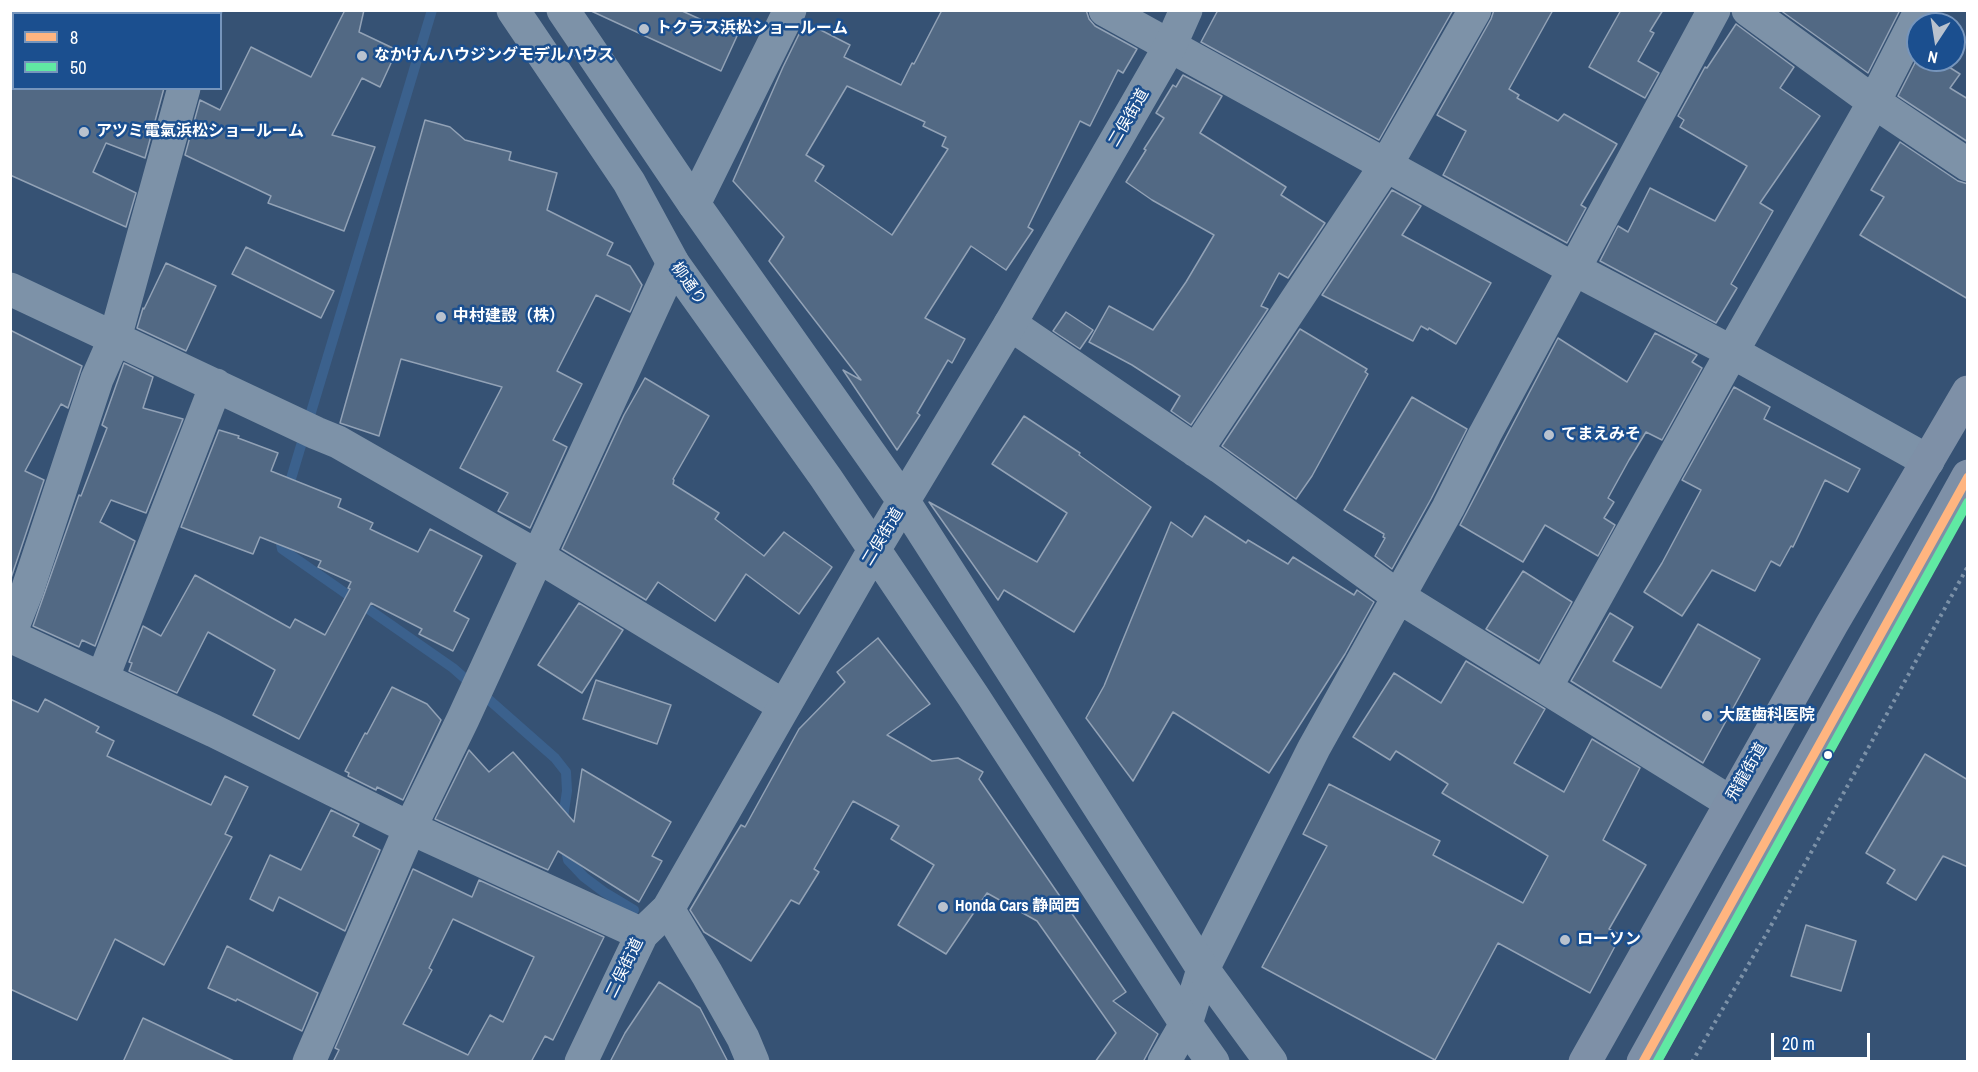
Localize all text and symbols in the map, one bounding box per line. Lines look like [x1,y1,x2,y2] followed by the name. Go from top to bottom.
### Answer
[12,12,222,90] legend
[1906,12,1966,72] north arrow
[656,19,848,39] place label: トクラス浜松ショールーム
[637,22,651,36] marker: トクラス浜松ショールーム
[70,25,78,50] text: 8
[374,46,614,66] place label: なかけんハウジングモデルハウス
[1926,46,1940,69] text: N
[355,49,369,63] marker: なかけんハウジングモデルハウス
[70,55,86,80] text: 50
[1105,85,1153,151] street label: 二俣街道
[96,122,304,142] place label: アツミ電氣浜松ショールーム
[77,125,91,139] marker: アツミ電氣浜松ショールーム
[666,259,710,309] street label: 柳通り
[453,307,565,327] place label: 中村建設（株）
[434,310,448,324] marker: 中村建設（株）
[1561,425,1641,445] place label: てまえみそ
[1542,428,1556,442] marker: てまえみそ
[858,505,908,569] street label: 二俣街道
[1719,706,1815,726] place label: 大庭歯科医院
[1700,709,1714,723] marker: 大庭歯科医院
[1723,739,1771,805] street label: 飛龍街道
[1822,749,1834,761] unlabelled marker
[955,897,1080,917] place label: Honda Cars 静岡西
[936,900,950,914] marker: Honda Cars 静岡西
[1577,930,1641,950] place label: ローソン
[1558,933,1572,947] marker: ローソン
[602,935,648,1001] street label: 二俣街道
[1774,1021,1873,1059] scale bar
[1782,1031,1815,1056] text: 20 m

